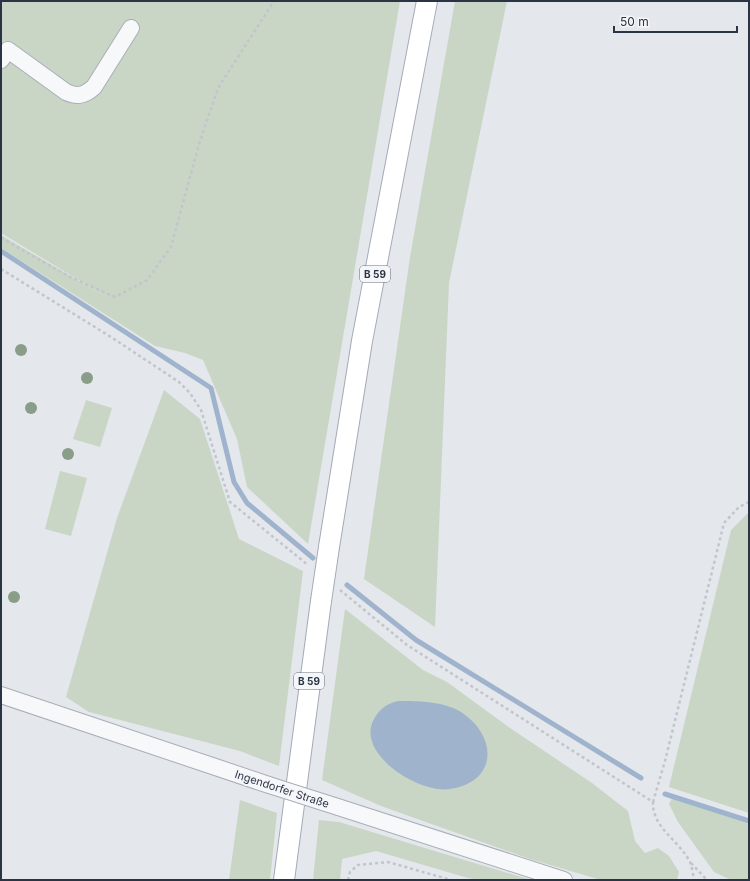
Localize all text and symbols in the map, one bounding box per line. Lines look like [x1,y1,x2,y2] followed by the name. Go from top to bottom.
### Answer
[614,8,737,34] scale bar
[620,14,649,29] text: 50 m
[360,266,390,282] road number: B 59
[294,673,324,689] road number: B 59
[233,767,331,811] street label: Ingendorfer Straße

